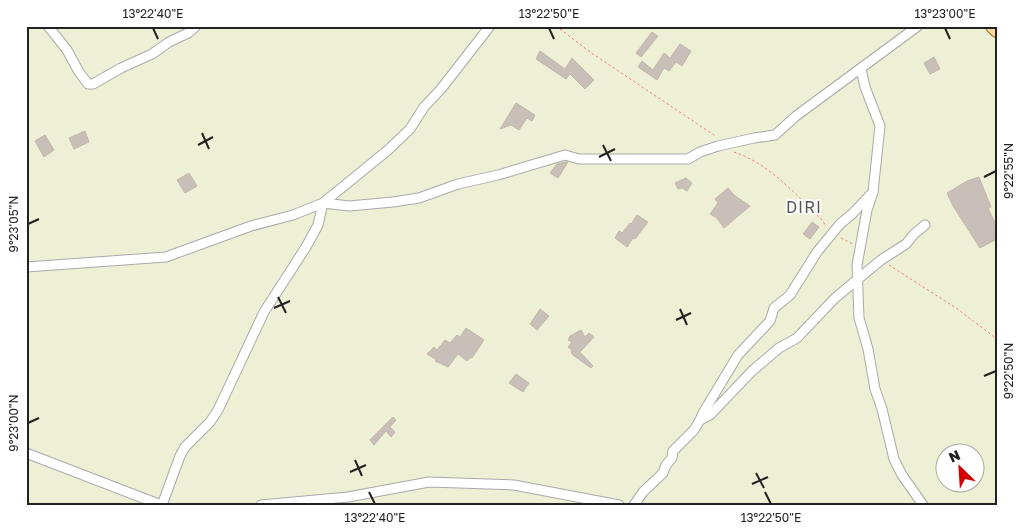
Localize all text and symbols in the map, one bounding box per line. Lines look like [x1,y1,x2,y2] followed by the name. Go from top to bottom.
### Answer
[123,6,183,21] text: 13°22'40"E
[519,6,579,21] text: 13°22'50"E
[914,6,976,21] text: 13°23'00"E
[1001,143,1016,199] text: 9°22'55"N
[6,196,21,252] text: 9°23'05"N
[786,197,822,217] district label: DIRI
[1001,343,1016,399] text: 9°22'50"N
[6,394,21,452] text: 9°23'00"N
[936,444,986,494] north arrow
[946,446,963,466] text: N
[345,510,405,525] text: 13°22'40"E
[741,510,801,525] text: 13°22'50"E

